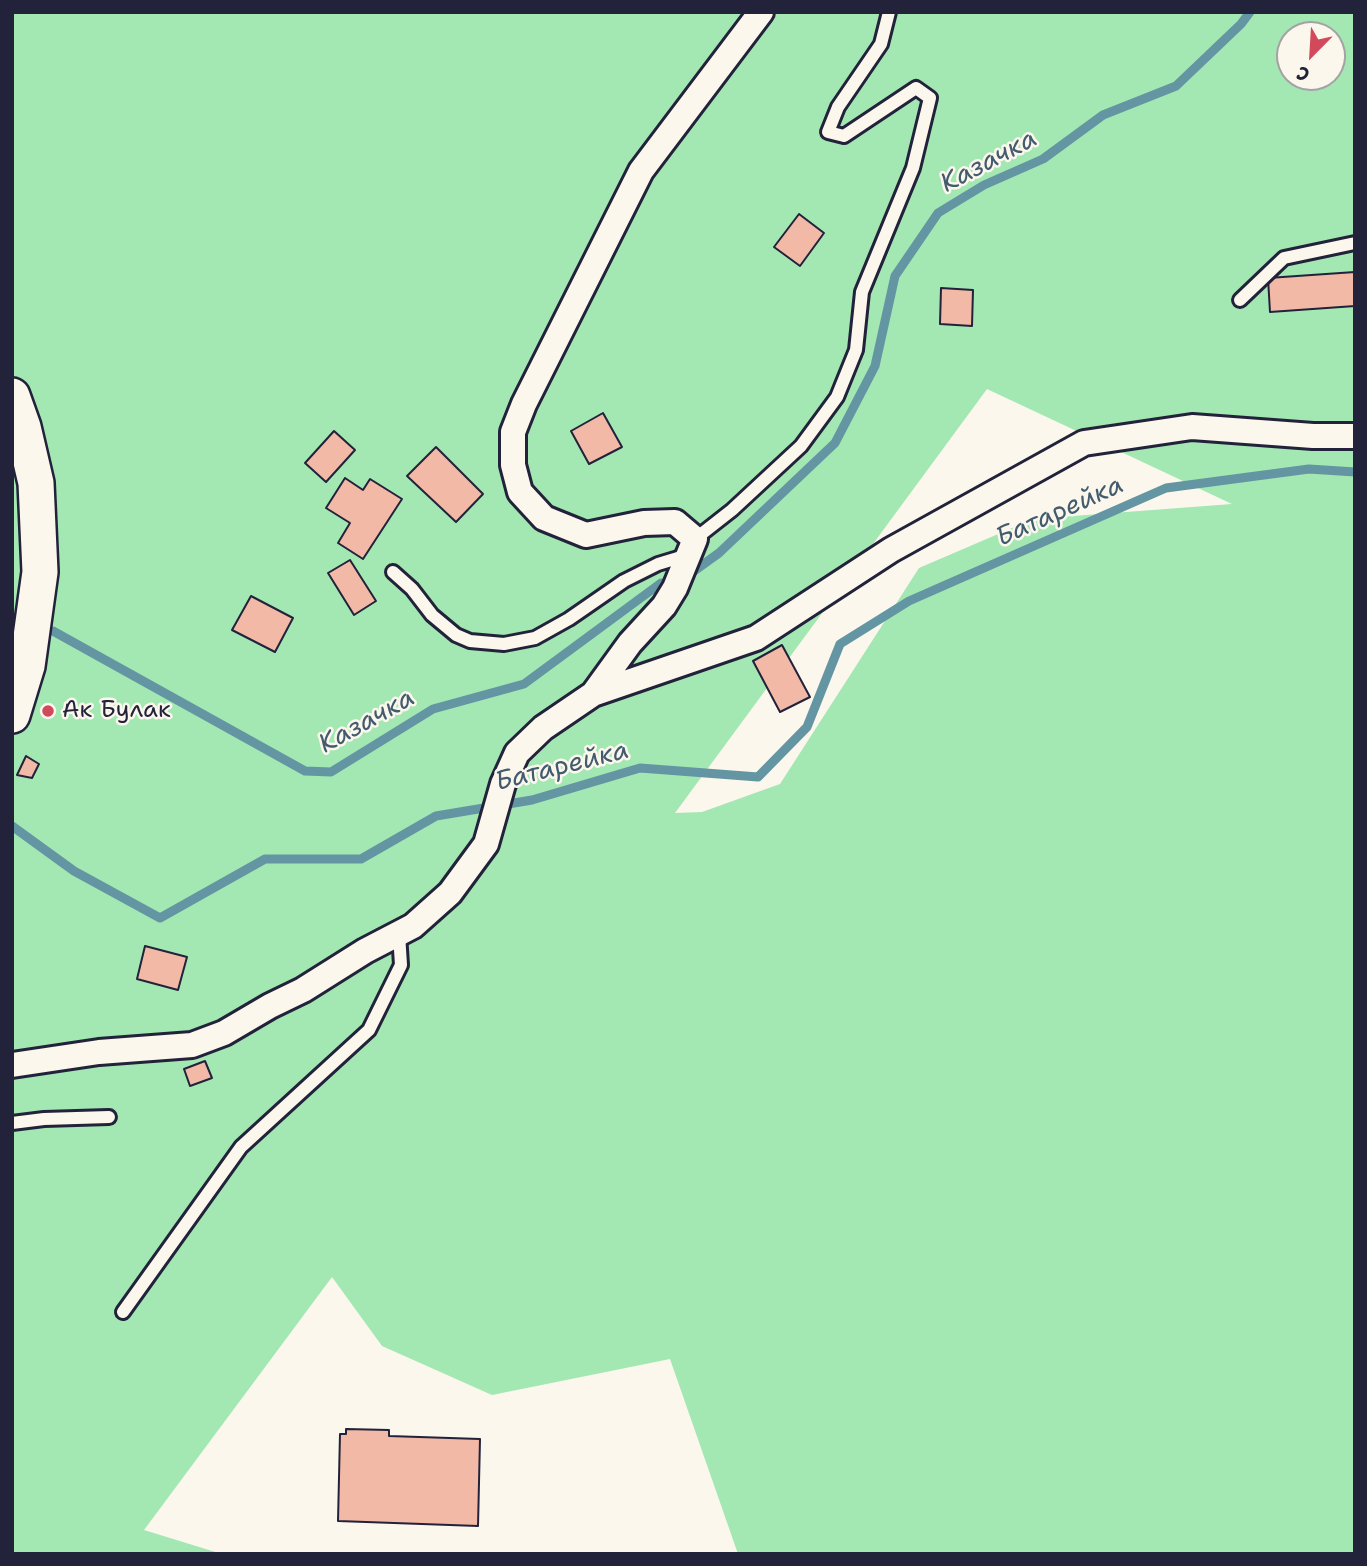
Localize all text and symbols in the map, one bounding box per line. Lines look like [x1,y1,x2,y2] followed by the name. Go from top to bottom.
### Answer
[1276,21,1346,91] north arrow
[1293,60,1313,88] text: С
[935,124,1043,200] water label: Казачка
[991,470,1129,554] water label: Батарейка
[314,683,420,761] water label: Казачка
[62,697,171,725] place label: Ак Булак
[40,703,56,719] marker: Ак Булак
[492,735,632,799] water label: Батарейка

